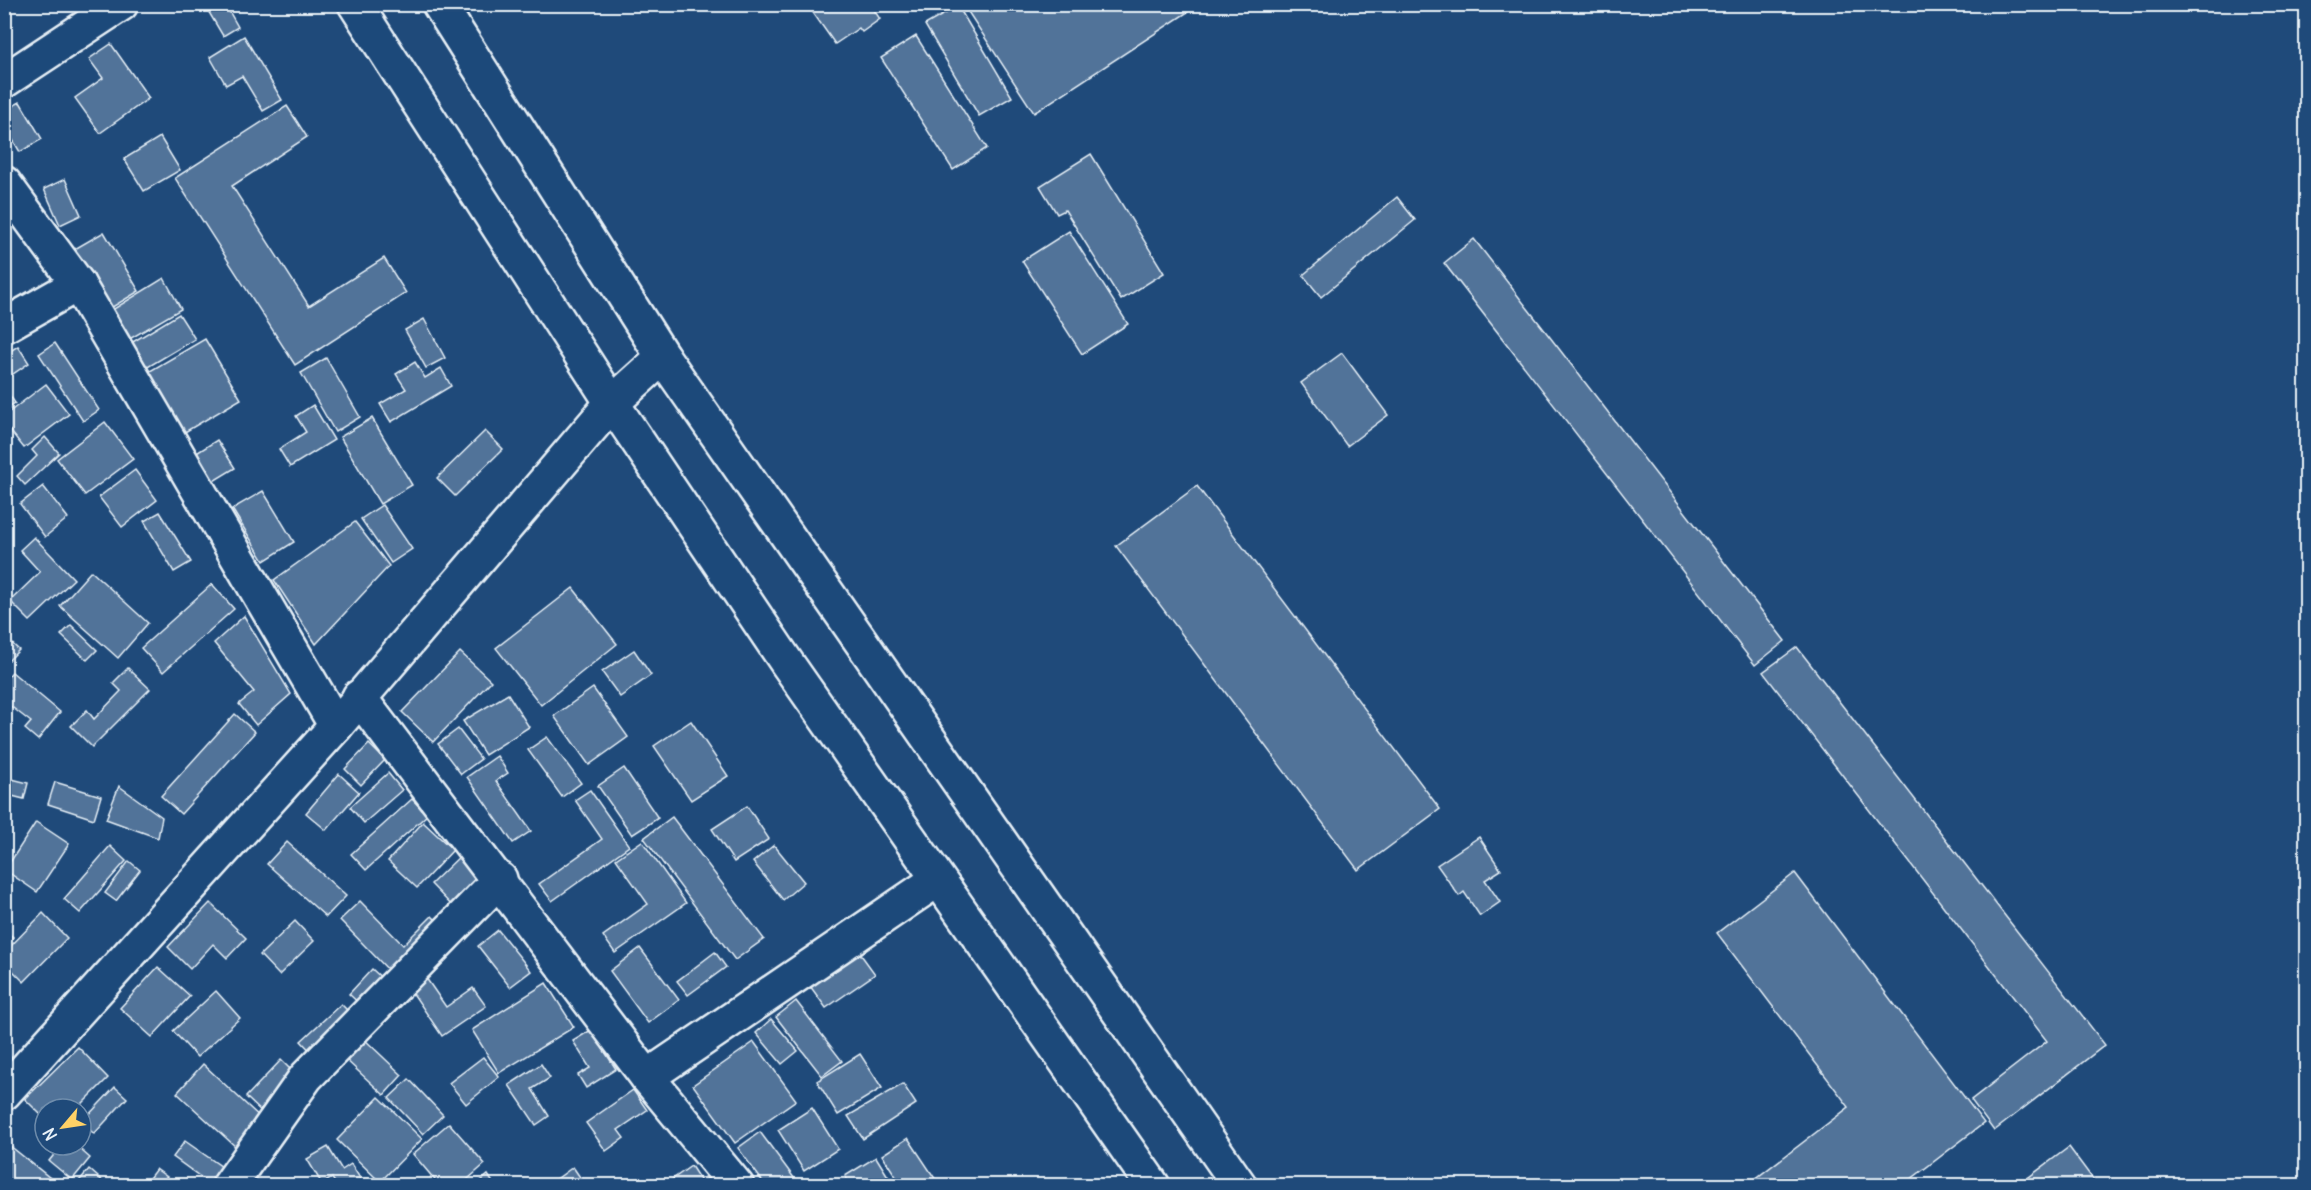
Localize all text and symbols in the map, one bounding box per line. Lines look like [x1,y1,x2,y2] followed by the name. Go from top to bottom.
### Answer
[33,1097,93,1157] north arrow
[38,1125,61,1144] text: N

